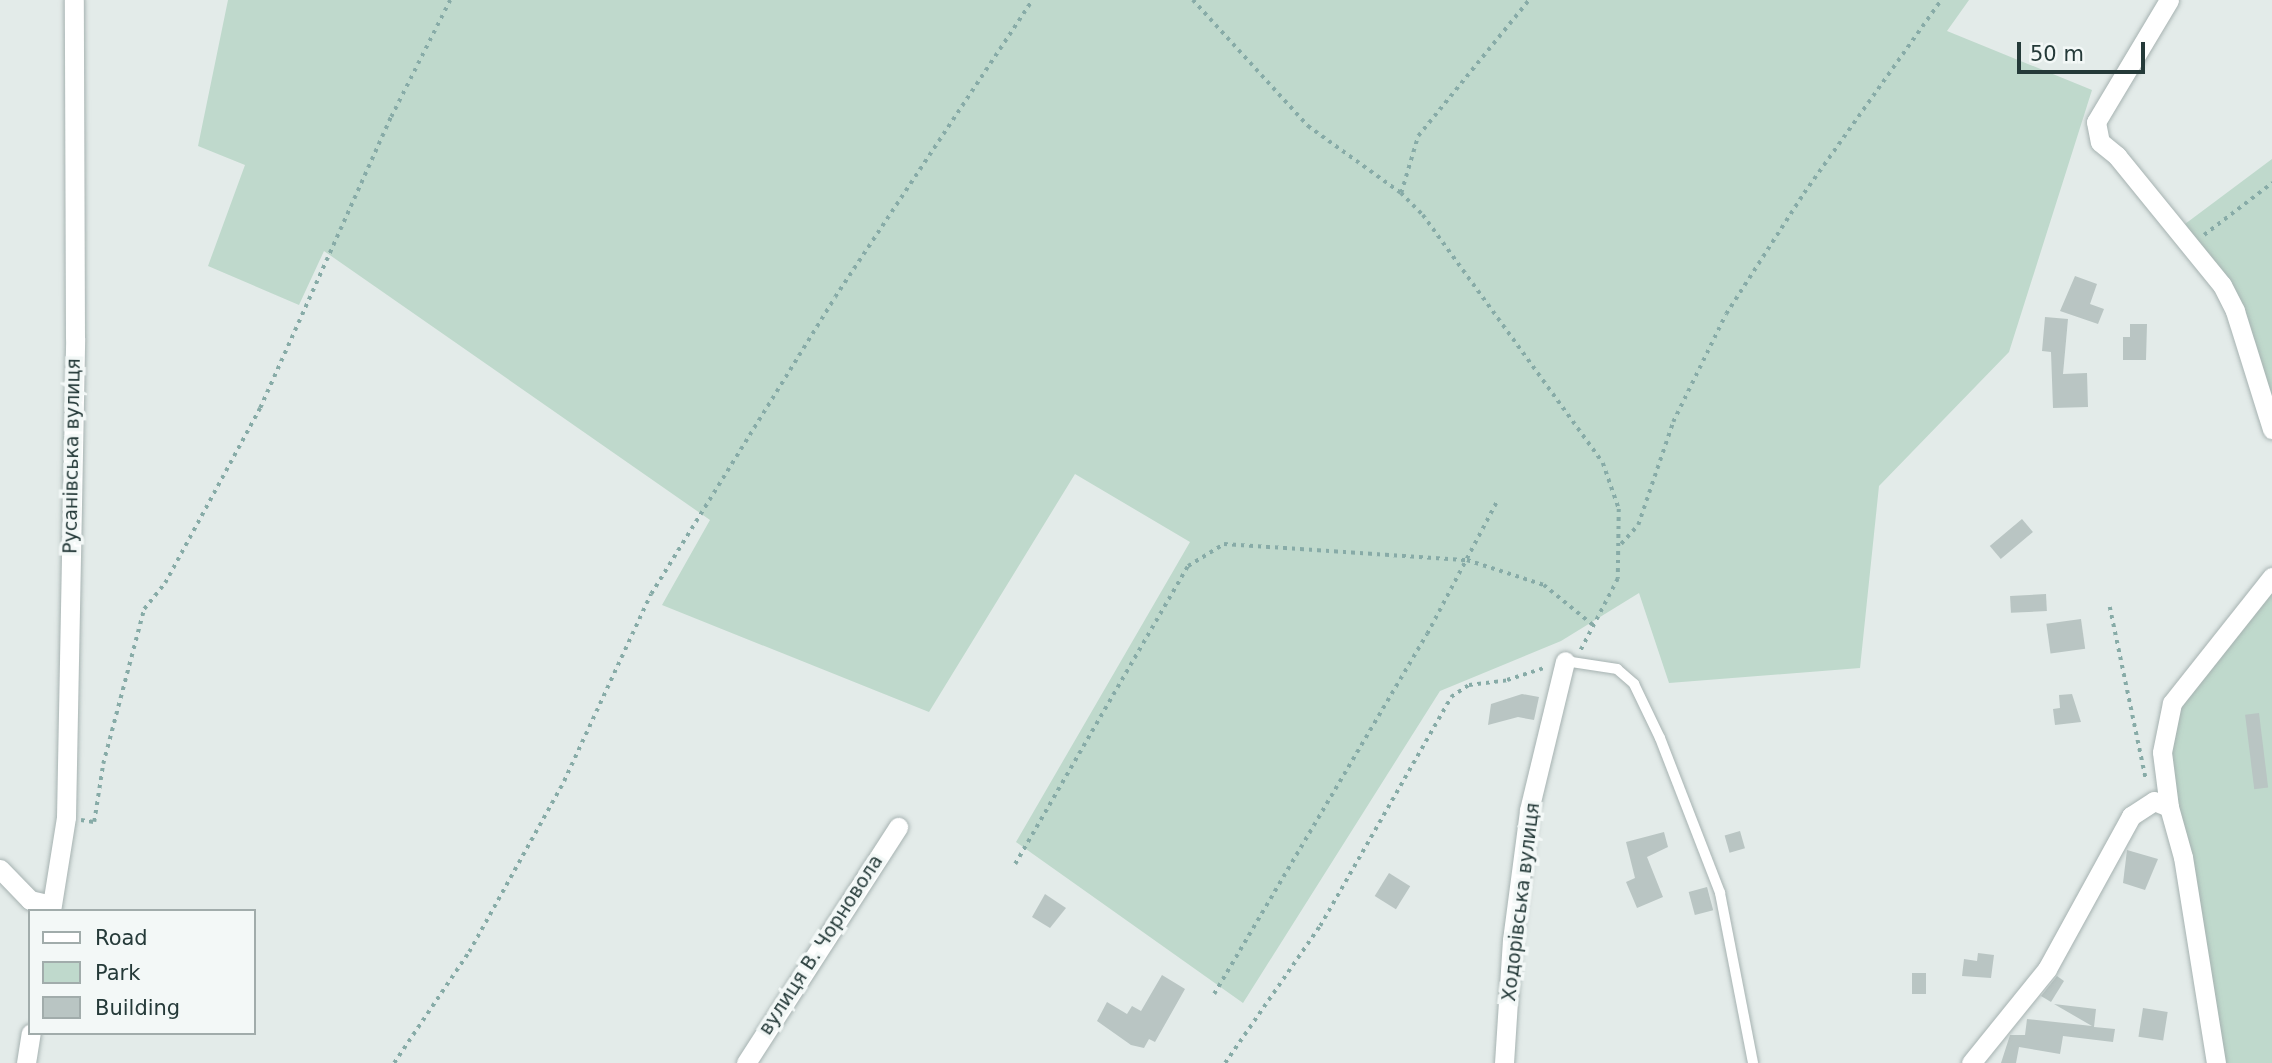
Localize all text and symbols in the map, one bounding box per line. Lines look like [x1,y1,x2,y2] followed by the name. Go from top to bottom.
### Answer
[2020,28,2148,72] scale bar
[2030,42,2084,66] text: 50 m
[59,358,85,554] street label: Русанівська вулиця
[1497,801,1545,1003] street label: Ходорівська вулиця
[754,851,888,1039] street label: вулиця В. Чорновола
[28,909,256,1035] legend
[95,926,148,950] text: Road
[95,961,140,985] text: Park
[95,996,180,1020] text: Building

